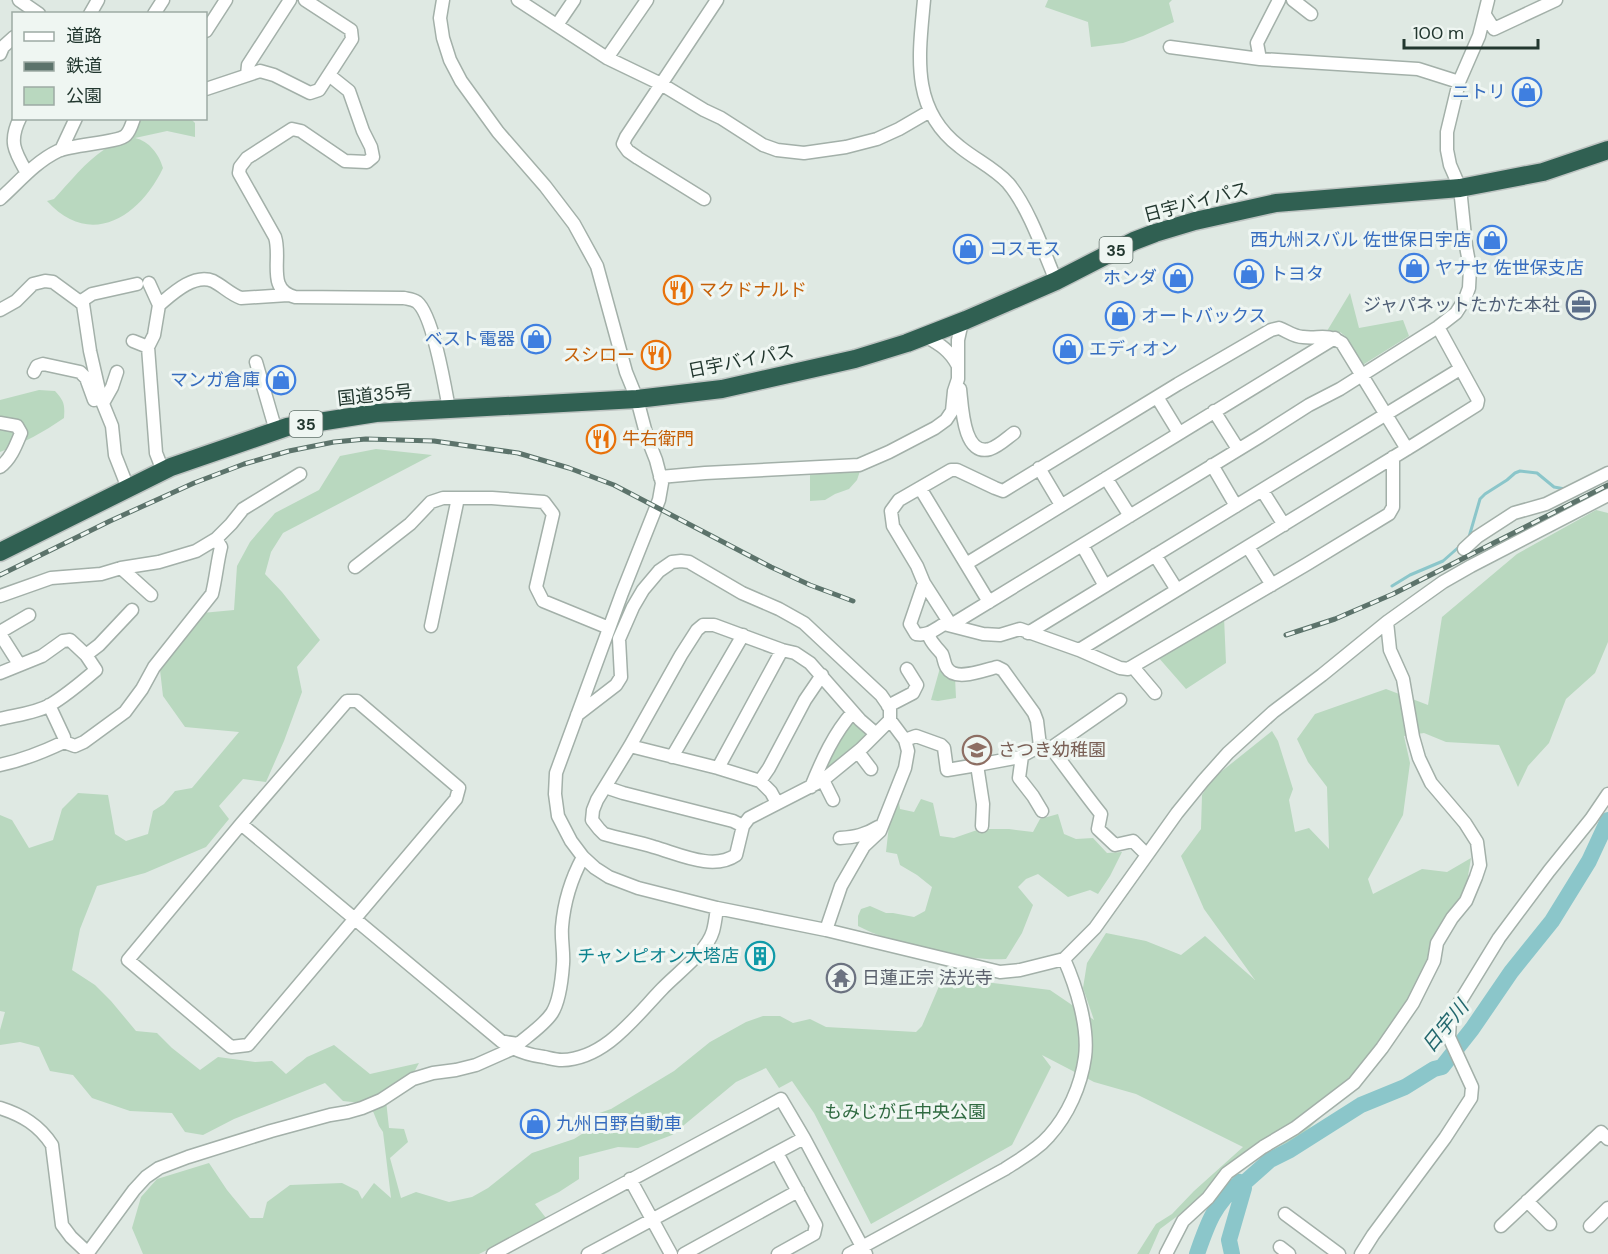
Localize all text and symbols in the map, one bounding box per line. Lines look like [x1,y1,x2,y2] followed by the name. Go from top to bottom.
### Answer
[12,12,207,120] legend
[1404,12,1538,50] scale bar
[1413,21,1464,45] text: 100 m
[66,24,102,48] text: 道路
[66,54,102,78] text: 鉄道
[1511,76,1543,108] shop icon: ニトリ
[1452,80,1506,104] place label: ニトリ
[66,84,102,108] text: 公園
[1141,176,1251,228] street label: 日宇バイパス
[1476,224,1508,256] shop icon: 西九州スバル 佐世保日宇店
[1250,228,1471,252] place label: 西九州スバル 佐世保日宇店
[952,233,984,265] shop icon: コスモス
[989,237,1061,261] place label: コスモス
[1100,237,1132,263] road number: 35
[1398,252,1430,284] shop icon: ヤナセ 佐世保支店
[1435,256,1584,280] place label: ヤナセ 佐世保支店
[1233,258,1265,290] shop icon: トヨタ
[1162,262,1194,294] shop icon: ホンダ
[1270,262,1324,286] place label: トヨタ
[1103,266,1157,290] place label: ホンダ
[662,274,694,306] restaurant icon: マクドナルド
[699,278,807,302] place label: マクドナルド
[1565,289,1597,321] office icon: ジャパネットたかた本社
[1363,293,1560,317] place label: ジャパネットたかた本社
[1104,300,1136,332] shop icon: オートバックス
[1141,304,1266,328] place label: オートバックス
[520,323,552,355] shop icon: ベスト電器
[425,327,515,351] place label: ベスト電器
[1052,333,1084,365] shop icon: エディオン
[1089,337,1178,361] place label: エディオン
[640,339,672,371] restaurant icon: スシロー
[686,339,796,383] street label: 日宇バイパス
[563,343,635,367] place label: スシロー
[265,364,297,396] shop icon: マンガ倉庫
[170,368,260,392] place label: マンガ倉庫
[336,379,414,411] street label: 国道35号
[290,411,322,437] road number: 35
[585,423,617,455] restaurant icon: 牛右衛門
[622,427,694,451] place label: 牛右衛門
[961,734,993,766] school or university icon: さつき幼稚園
[998,738,1106,762] place label: さつき幼稚園
[744,940,776,972] building icon: チャンピオン大塔店
[577,944,739,968] place label: チャンピオン大塔店
[825,962,857,994] temple icon: 日蓮正宗 法光寺
[862,966,993,990] place label: 日蓮正宗 法光寺
[1416,993,1475,1057] water label: 日宇川
[824,1100,986,1124] park label: もみじが丘中央公園
[519,1108,551,1140] shop icon: 九州日野自動車
[556,1112,682,1136] place label: 九州日野自動車

